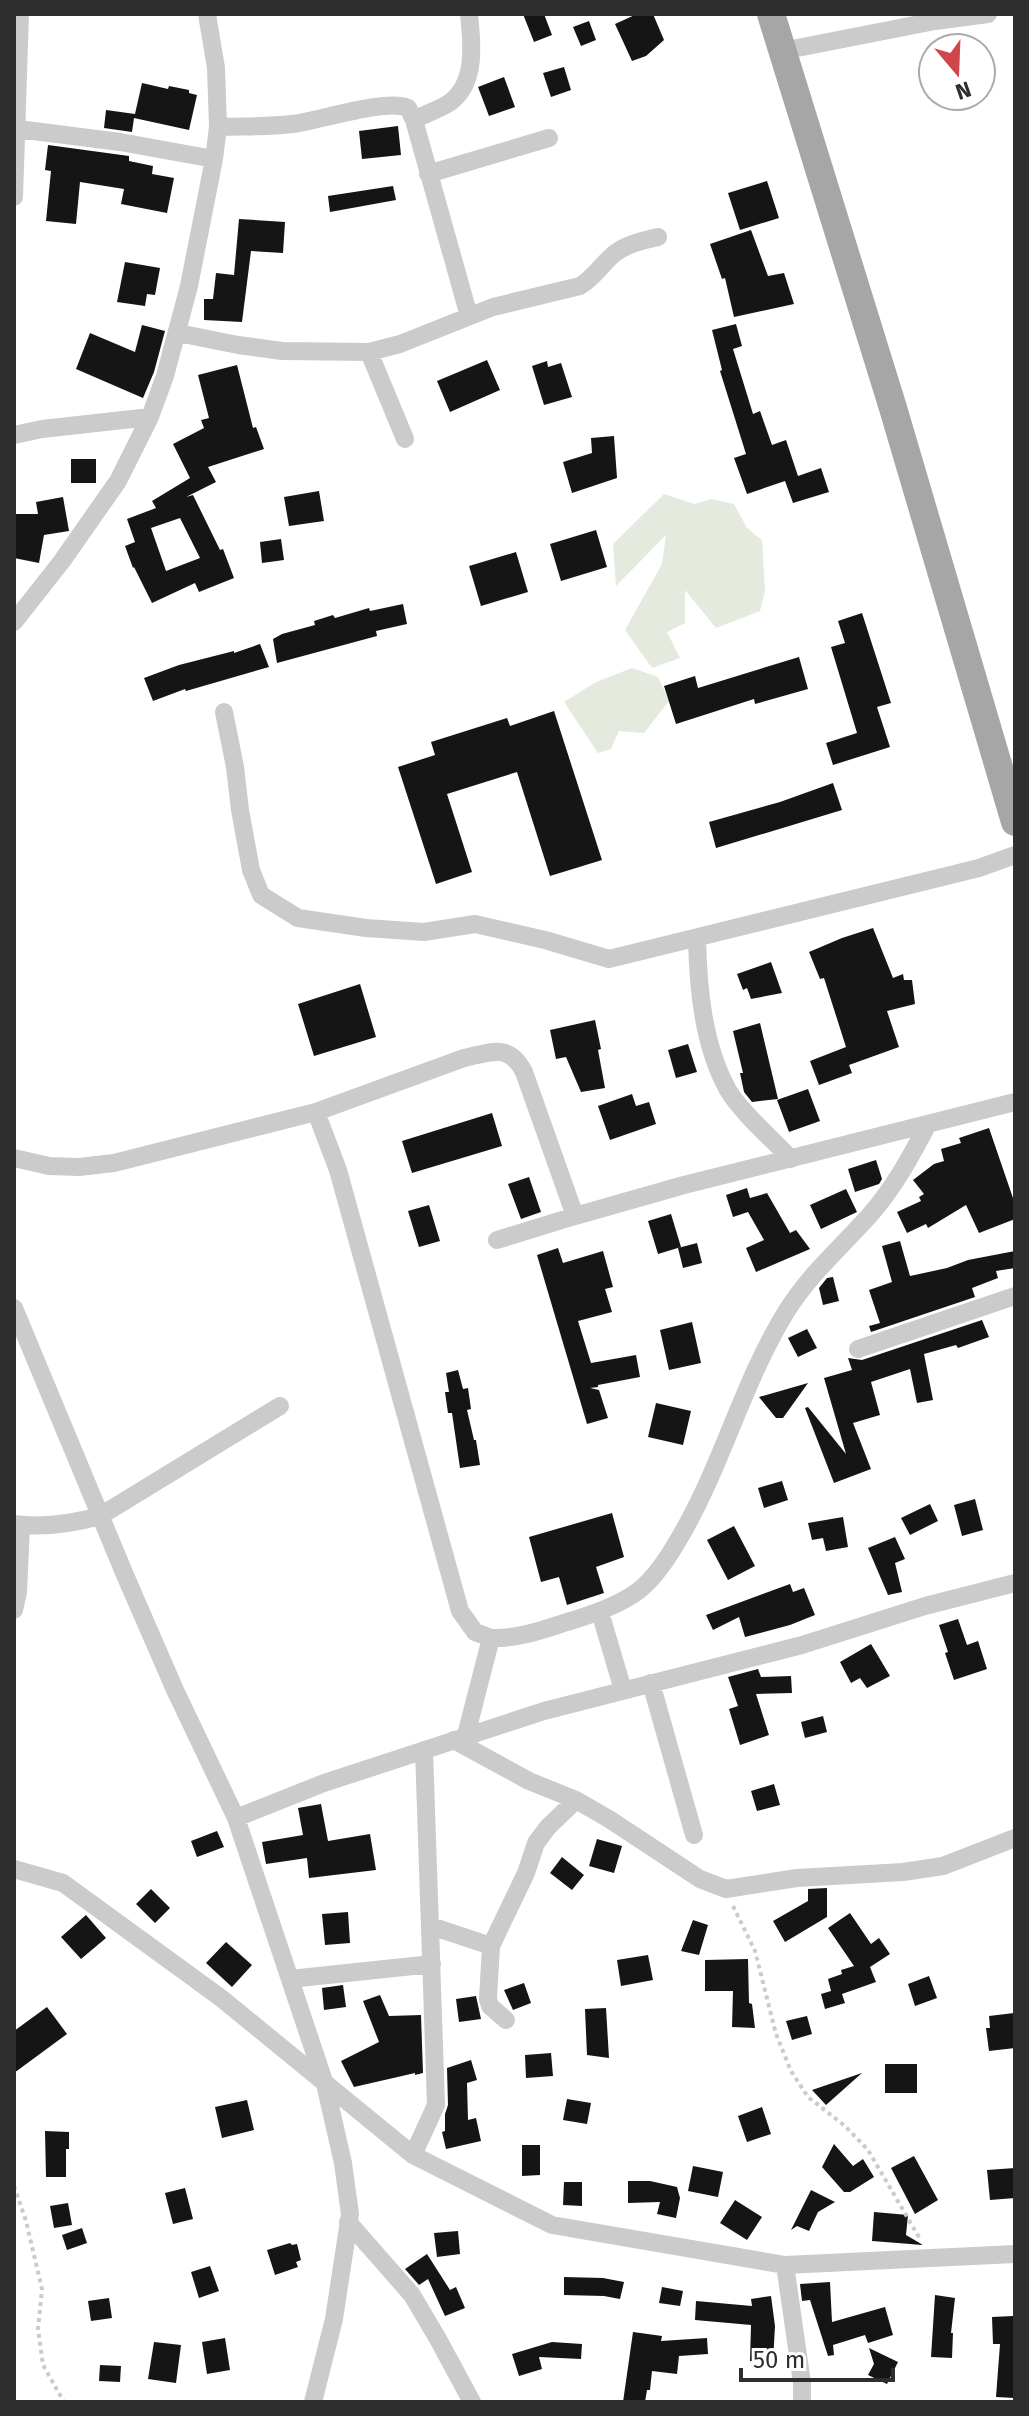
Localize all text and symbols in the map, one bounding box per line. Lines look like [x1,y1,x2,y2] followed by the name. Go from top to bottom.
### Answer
[917,32,997,112] north arrow
[952,75,975,106] text: N
[741,2332,893,2382] scale bar
[753,2346,805,2374] text: 50 m

